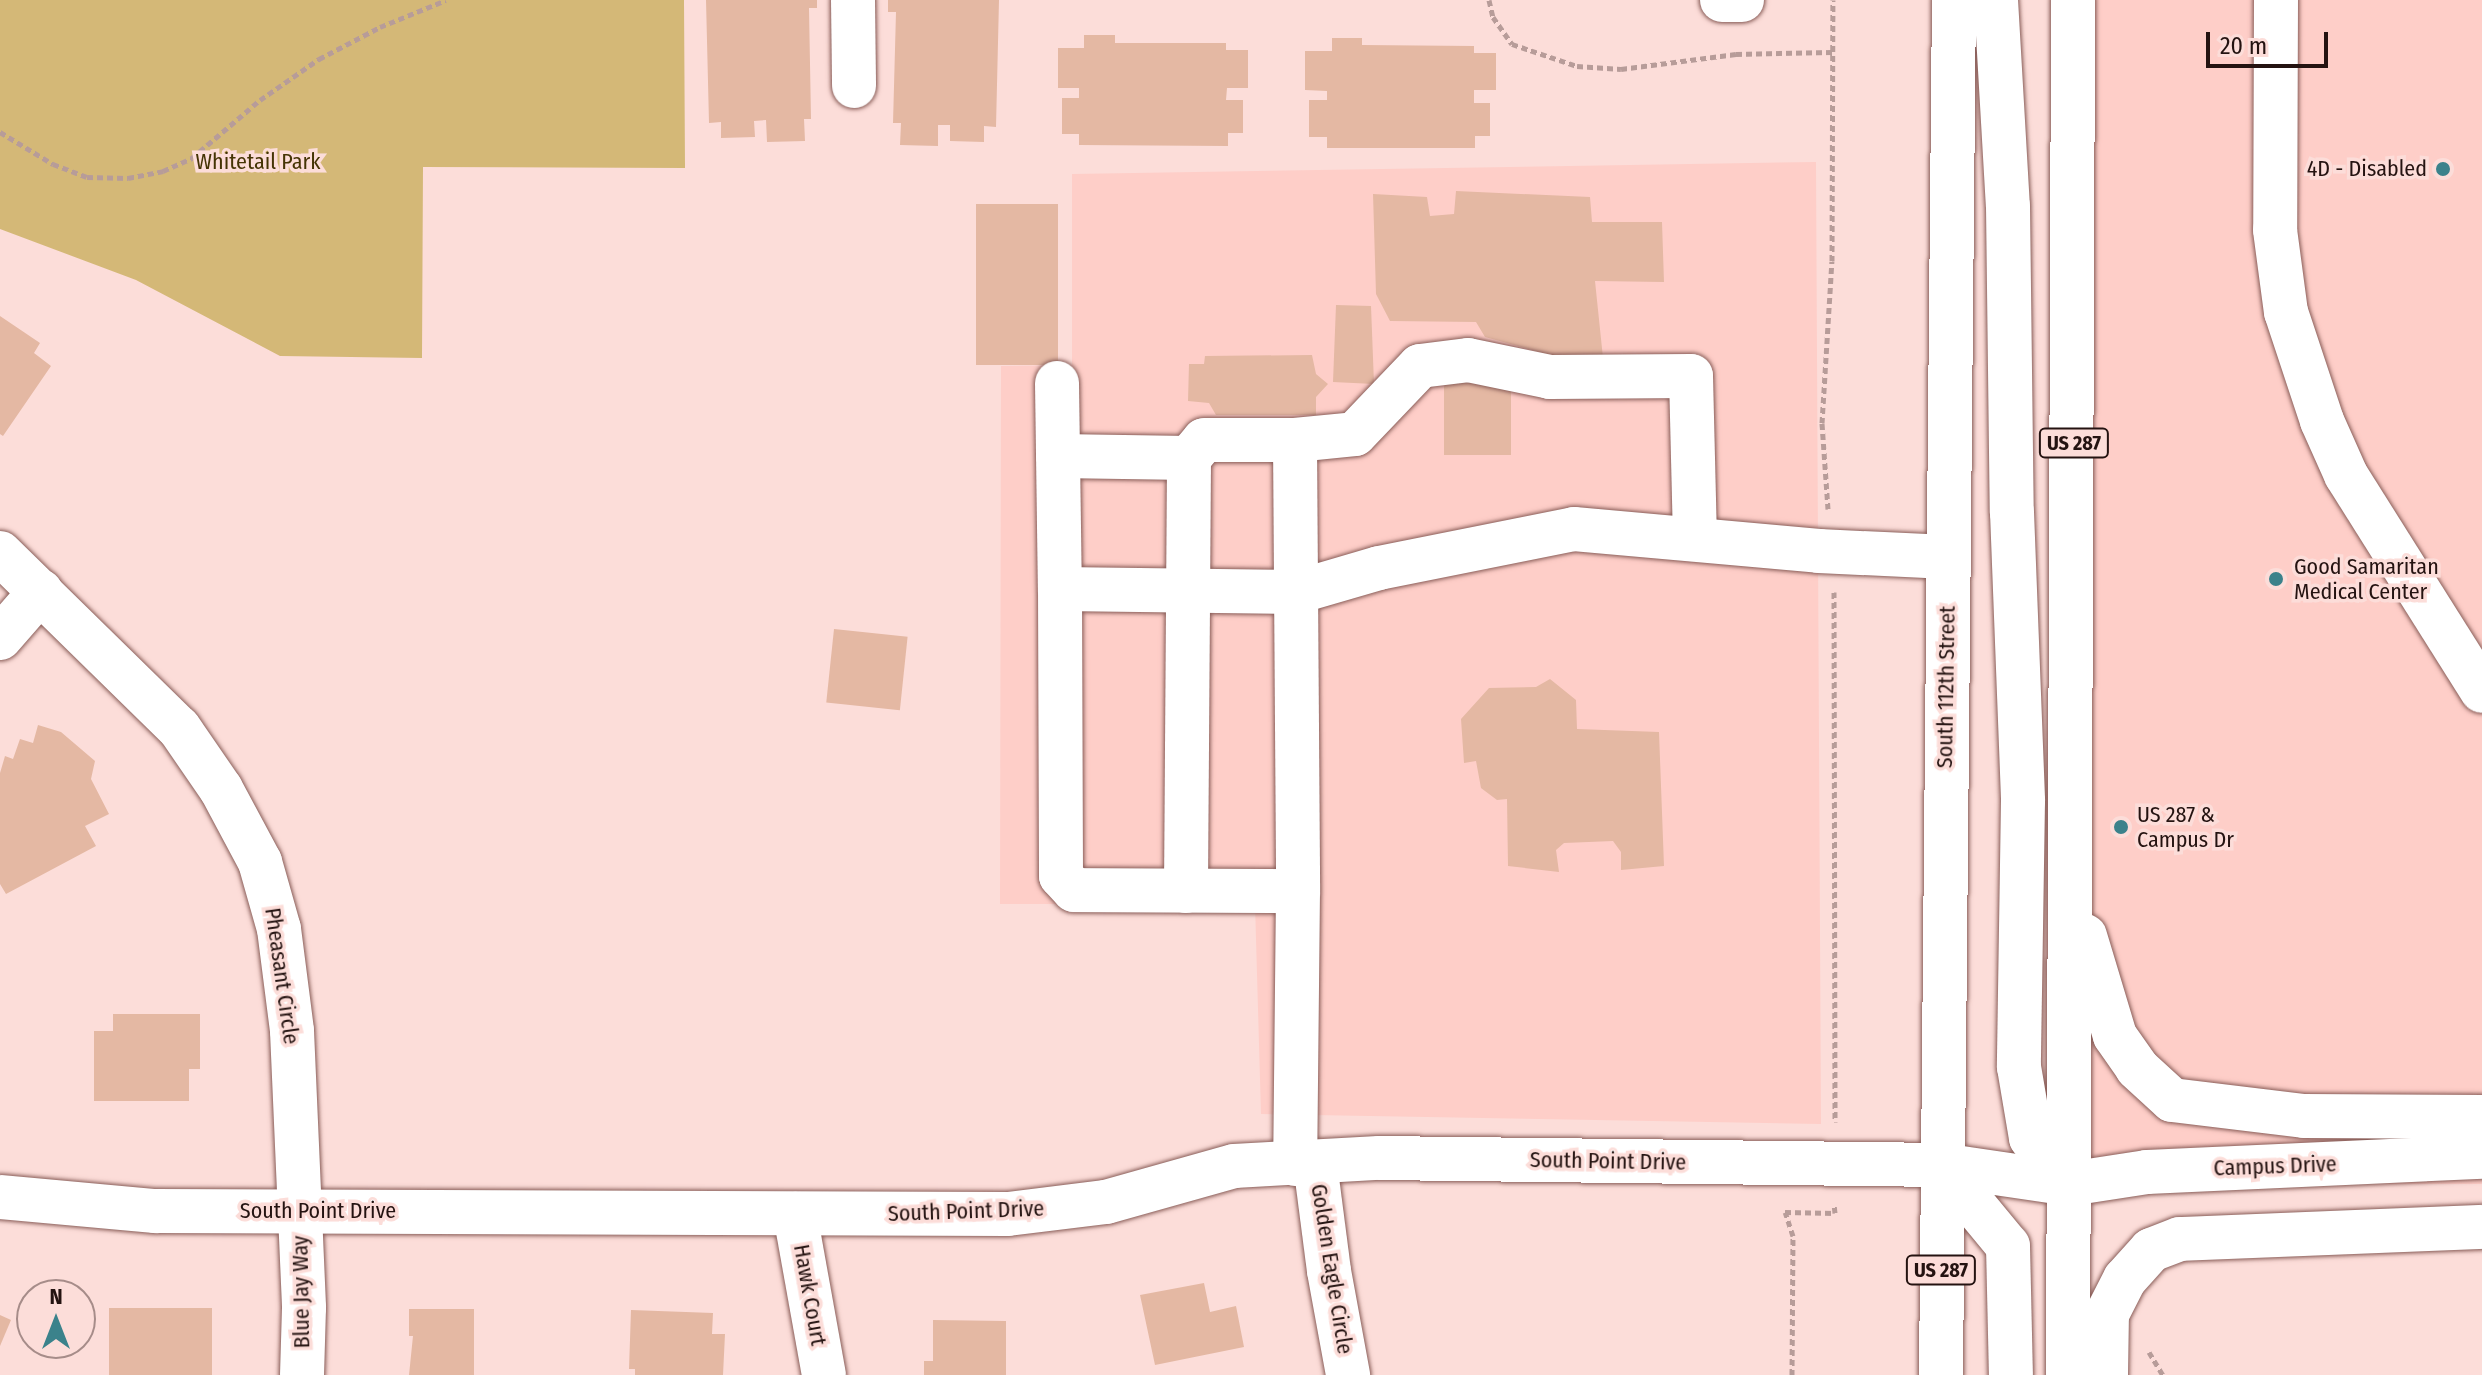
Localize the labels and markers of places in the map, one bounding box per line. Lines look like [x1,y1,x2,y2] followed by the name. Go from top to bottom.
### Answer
[2307,156,2427,182] place label: 4D - Disabled
[2434,160,2452,178] marker: 4D - Disabled
[2294,553,2439,604] place label: Good Samaritan Medical Center
[2265,568,2287,590] marker: Good Samaritan Medical Center
[2137,801,2234,852] place label: US 287 & Campus Dr
[2112,818,2130,836] marker: US 287 & Campus Dr

